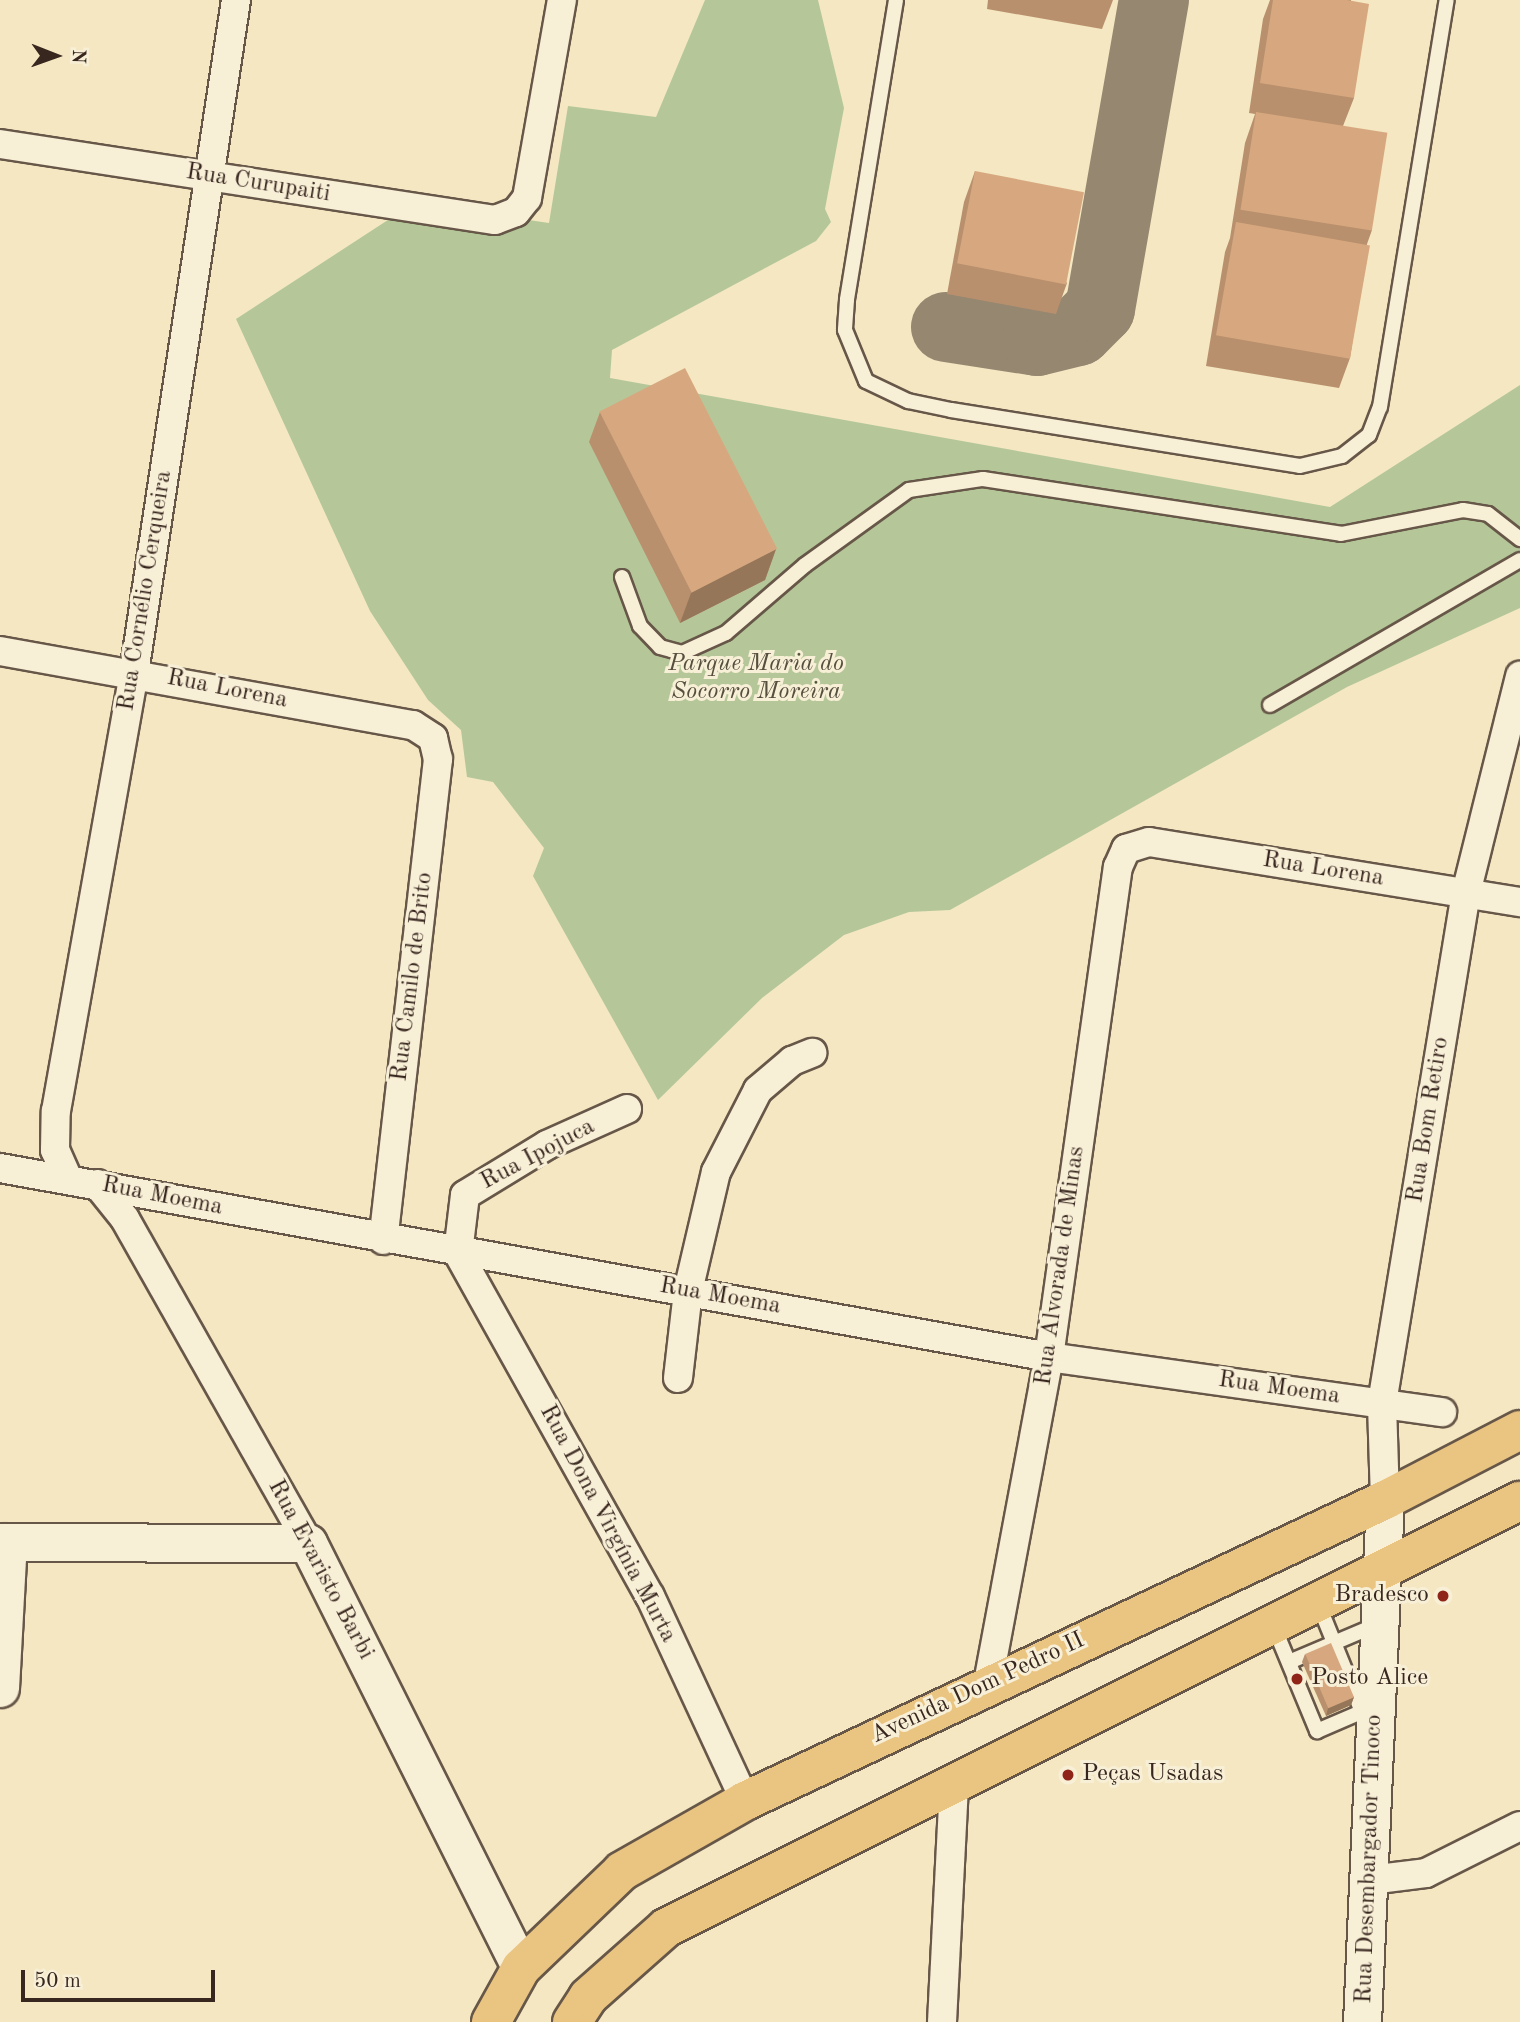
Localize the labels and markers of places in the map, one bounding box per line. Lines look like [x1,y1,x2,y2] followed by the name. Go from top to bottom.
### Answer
[1334,1582,1429,1610] place label: Bradesco
[1435,1588,1451,1604] marker: Bradesco
[1311,1665,1428,1693] place label: Posto Alice
[1289,1671,1305,1687] marker: Posto Alice
[1082,1761,1223,1789] place label: Peças Usadas
[1060,1767,1076,1783] marker: Peças Usadas

